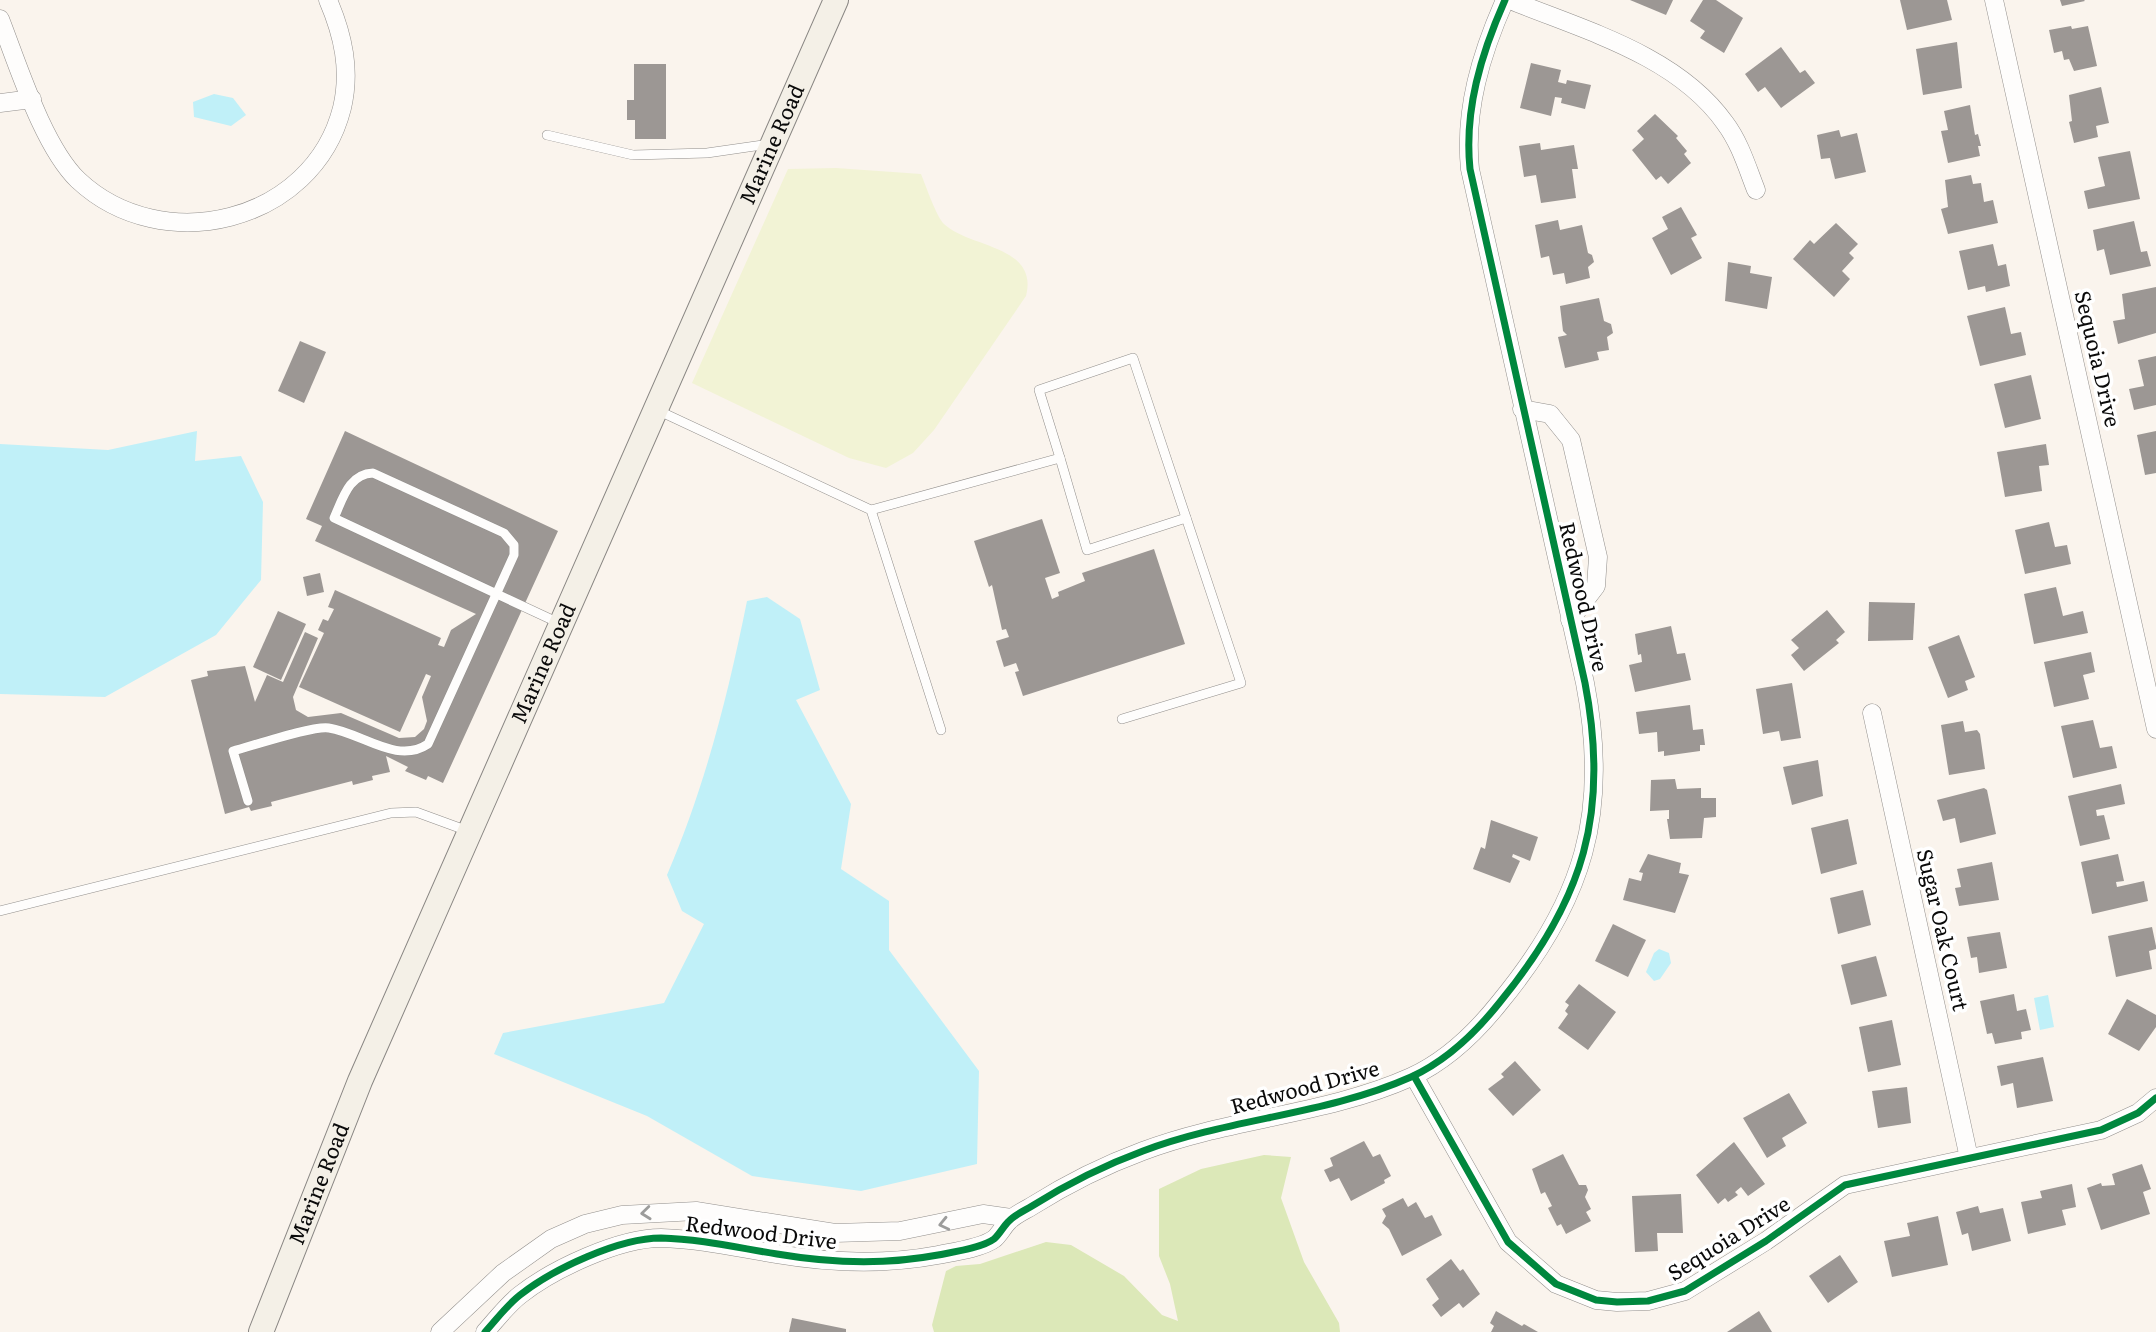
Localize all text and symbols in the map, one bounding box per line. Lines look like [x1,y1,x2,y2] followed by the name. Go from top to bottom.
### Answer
[730,78,810,209] street label: Marine Road
[2069,287,2130,430] street label: Sequoia Drive
[1553,519,1618,674] street label: Redwood Drive
[501,597,582,728] street label: Marine Road
[1911,845,1978,1014] street label: Sugar Oak Court
[1227,1051,1382,1120] street label: Redwood Drive
[279,1118,355,1249] street label: Marine Road
[1660,1187,1795,1287] street label: Sequoia Drive
[640,1205,651,1220] one-way arrow
[684,1206,839,1255] street label: Redwood Drive
[938,1215,950,1230] one-way arrow

